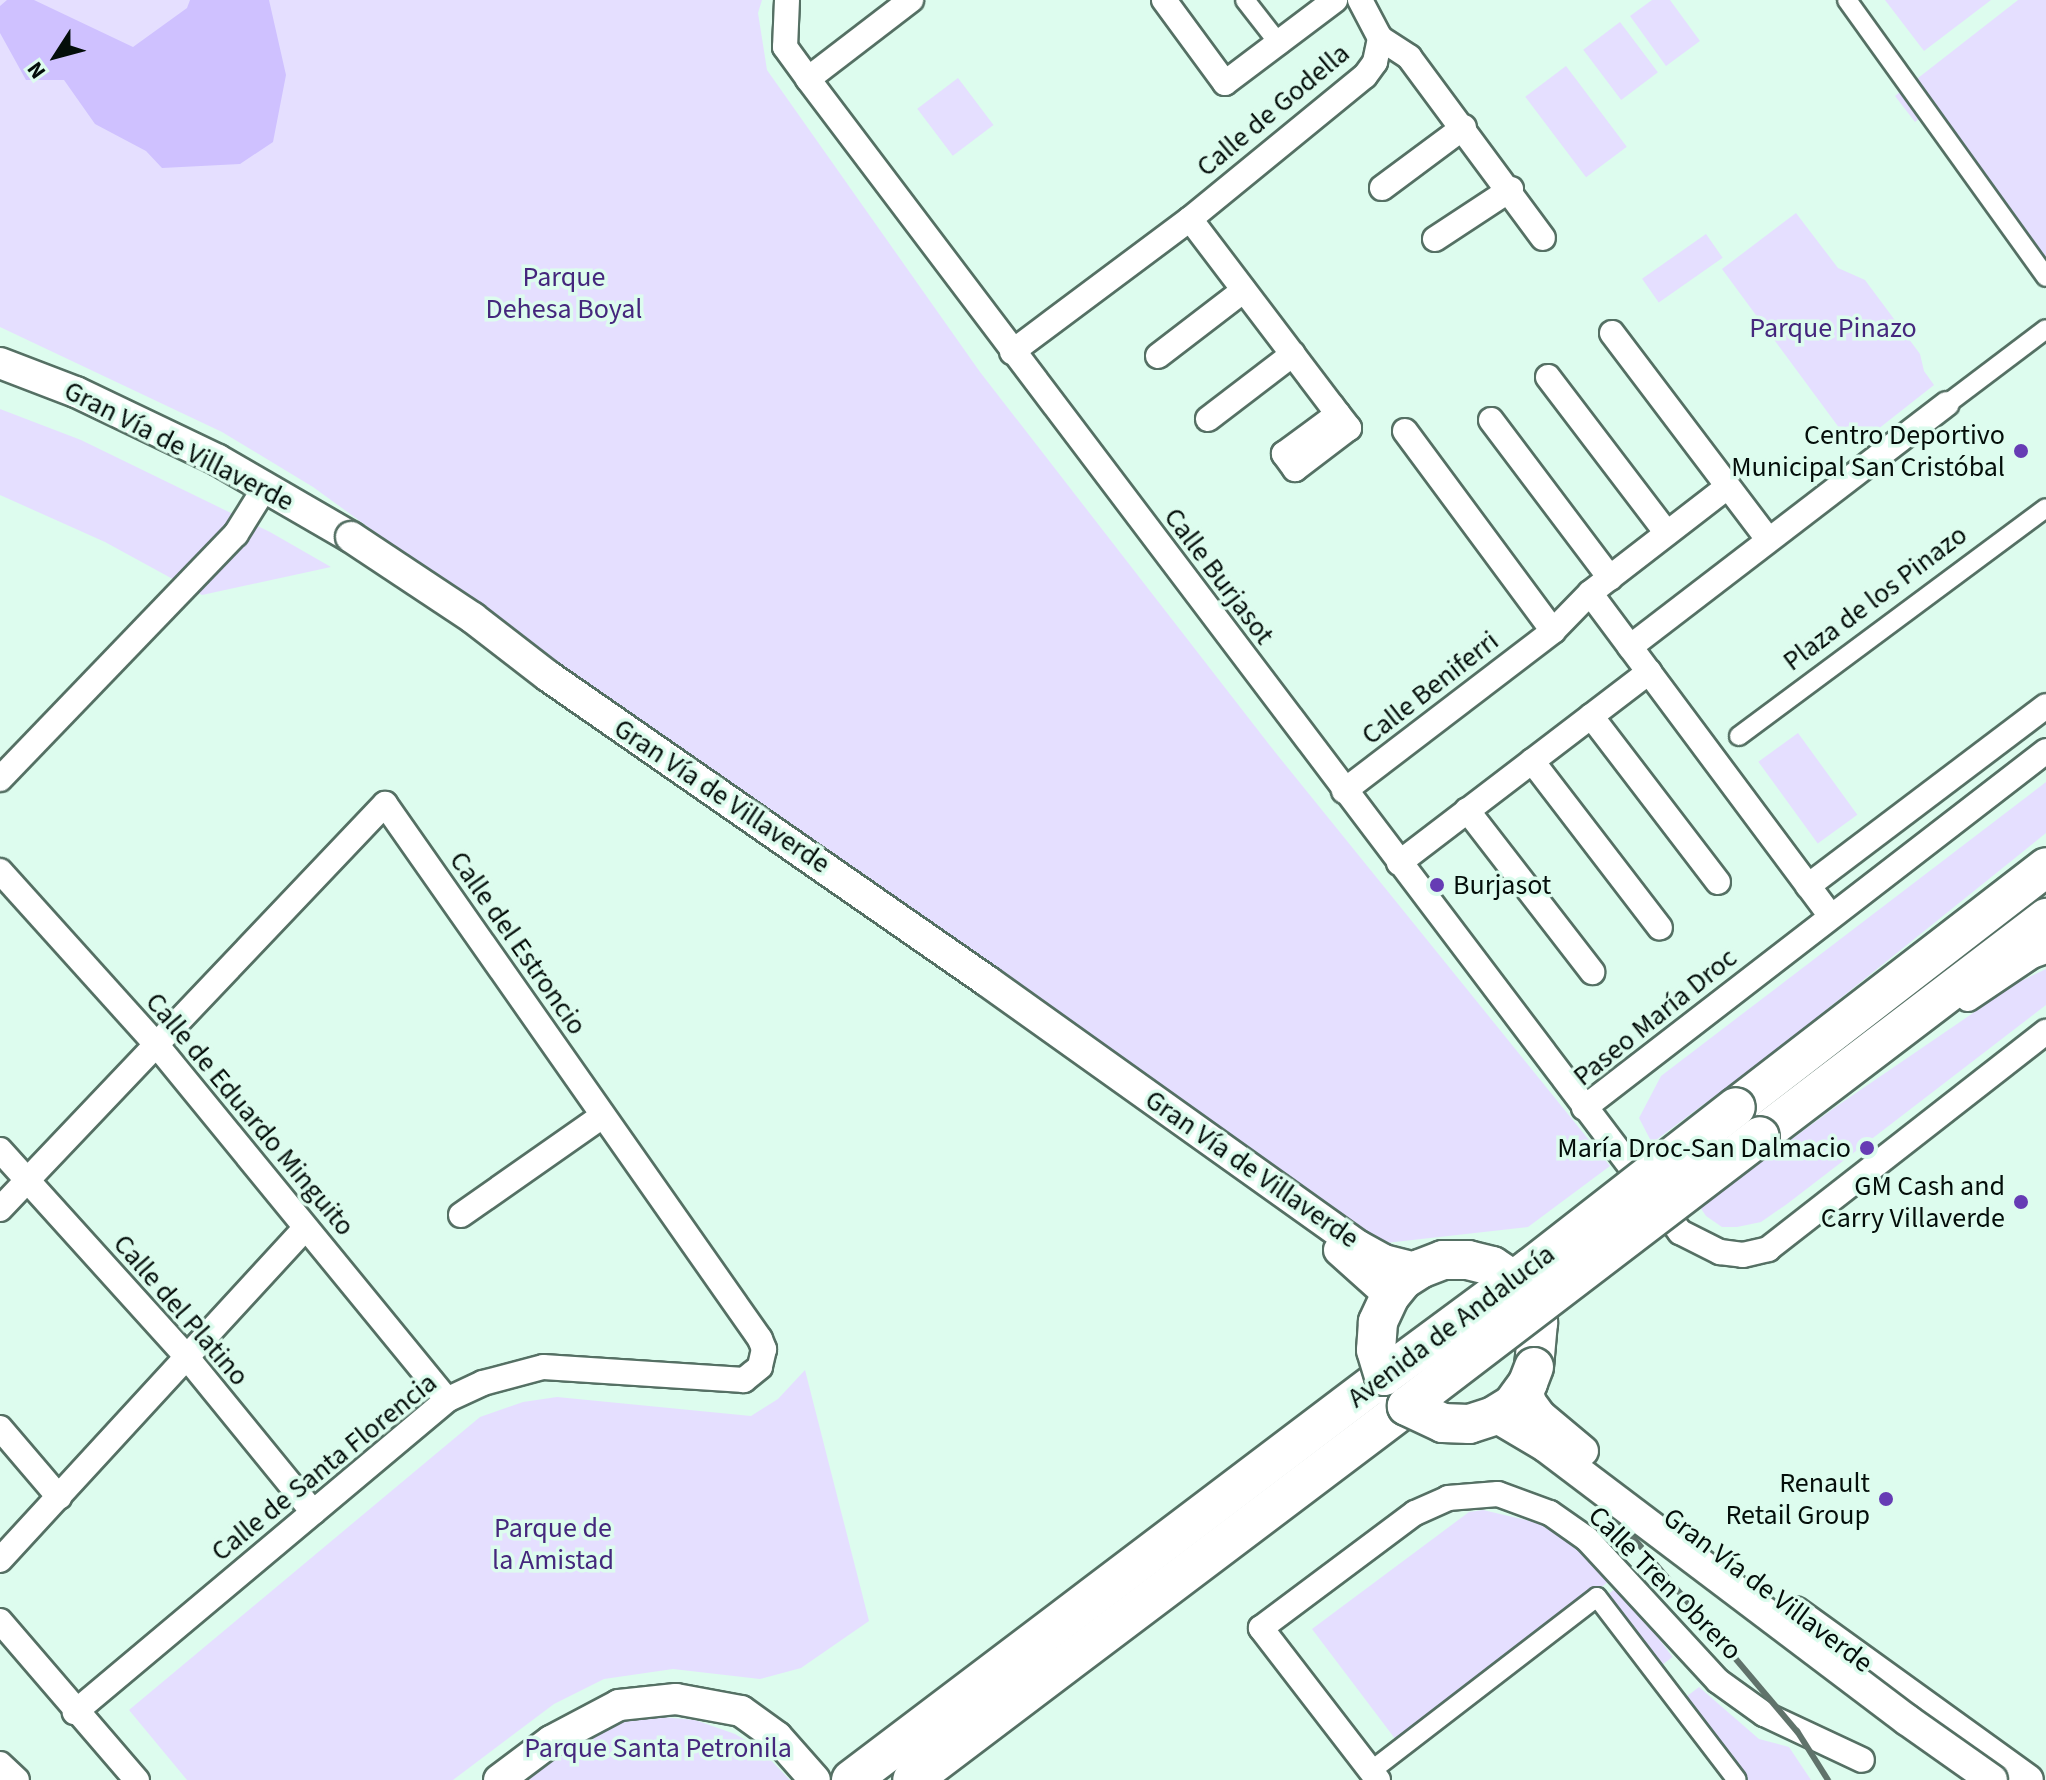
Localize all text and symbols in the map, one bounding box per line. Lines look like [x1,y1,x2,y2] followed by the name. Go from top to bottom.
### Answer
[16,16,96,96] north arrow
[1190,36,1356,184] street label: Calle de Godella
[19,55,54,85] text: N
[486,260,642,326] park label: Parque Dehesa Boyal
[1749,311,1917,345] park label: Parque Pinazo
[59,374,299,518] street label: Gran Vía de Villaverde
[1731,418,2005,484] place label: Centro Deportivo Municipal San Cristóbal
[2012,442,2030,460] marker: Centro Deportivo Municipal San Cristóbal
[1157,501,1281,651] street label: Calle Burjasot
[1776,518,1974,678] street label: Plaza de los Pinazo
[1355,624,1505,752] street label: Calle Beniferri
[608,711,836,881] street label: Gran Vía de Villaverde
[442,845,594,1041] street label: Calle del Estroncio
[1453,868,1551,902] place label: Burjasot
[1428,876,1446,894] marker: Burjasot
[1567,941,1743,1093] street label: Paseo María Droc
[138,986,362,1242] street label: Calle de Eduardo Minguito
[1139,1083,1365,1255] street label: Gran Vía de Villaverde
[1557,1131,1851,1165] place label: María Droc-San Dalmacio
[1858,1139,1876,1157] marker: María Droc-San Dalmacio
[1821,1169,2005,1235] place label: GM Cash and Carry Villaverde
[2012,1193,2030,1211] marker: GM Cash and Carry Villaverde
[106,1227,256,1393] street label: Calle del Platino
[1341,1237,1561,1415] street label: Avenida de Andalucía
[204,1366,444,1568] street label: Calle de Santa Florencia
[1725,1466,1870,1532] place label: Renault Retail Group
[1877,1490,1895,1508] marker: Renault Retail Group
[1581,1499,1749,1667] street label: Calle Tren Obrero
[1657,1500,1879,1680] street label: Gran Vía de Villaverde
[492,1511,614,1577] park label: Parque de la Amistad
[524,1731,792,1765] park label: Parque Santa Petronila

